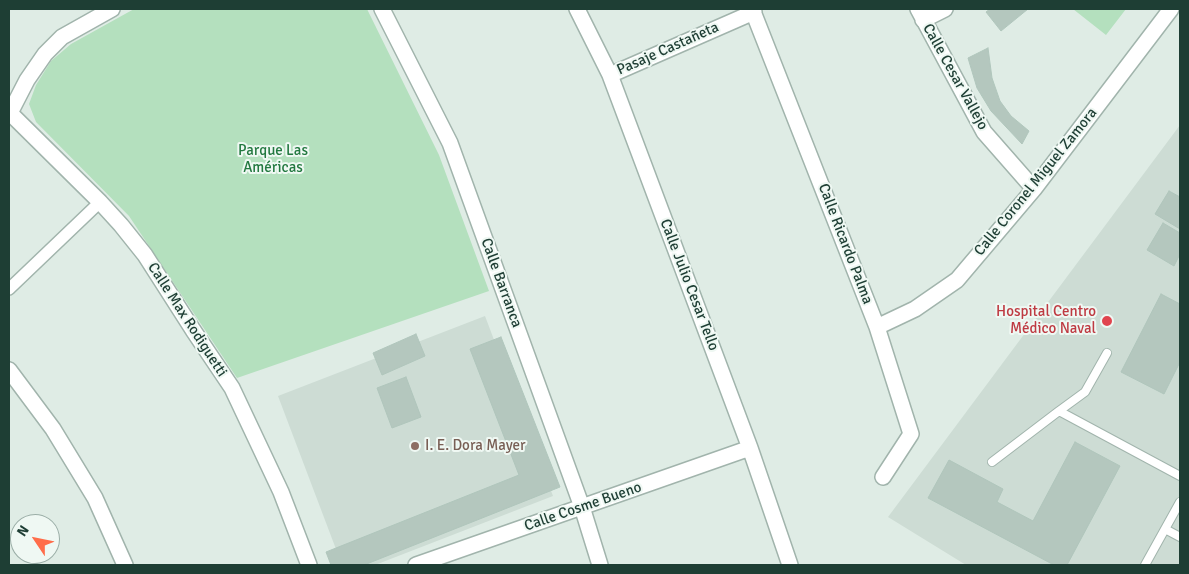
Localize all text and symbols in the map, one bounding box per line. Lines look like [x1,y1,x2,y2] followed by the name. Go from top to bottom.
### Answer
[614,19,722,79] street label: Pasaje Castañeta
[918,21,992,133] street label: Calle Cesar Vallejo
[971,104,1101,260] street label: Calle Coronel Miguel Zamora
[238,142,308,177] park label: Parque Las Américas
[814,181,876,307] street label: Calle Ricardo Palma
[656,217,722,353] street label: Calle Julio Cesar Tello
[476,236,526,330] street label: Calle Barranca
[143,259,231,381] street label: Calle Max Rodiguetti
[996,303,1096,338] place label: Hospital Centro Médico Naval
[1100,314,1114,328] marker: Hospital Centro Médico Naval
[425,437,526,455] place label: I. E. Dora Mayer
[409,440,421,452] marker: I. E. Dora Mayer
[522,479,644,535] street label: Calle Cosme Bueno
[10,514,60,564] north arrow
[13,522,33,540] text: N

